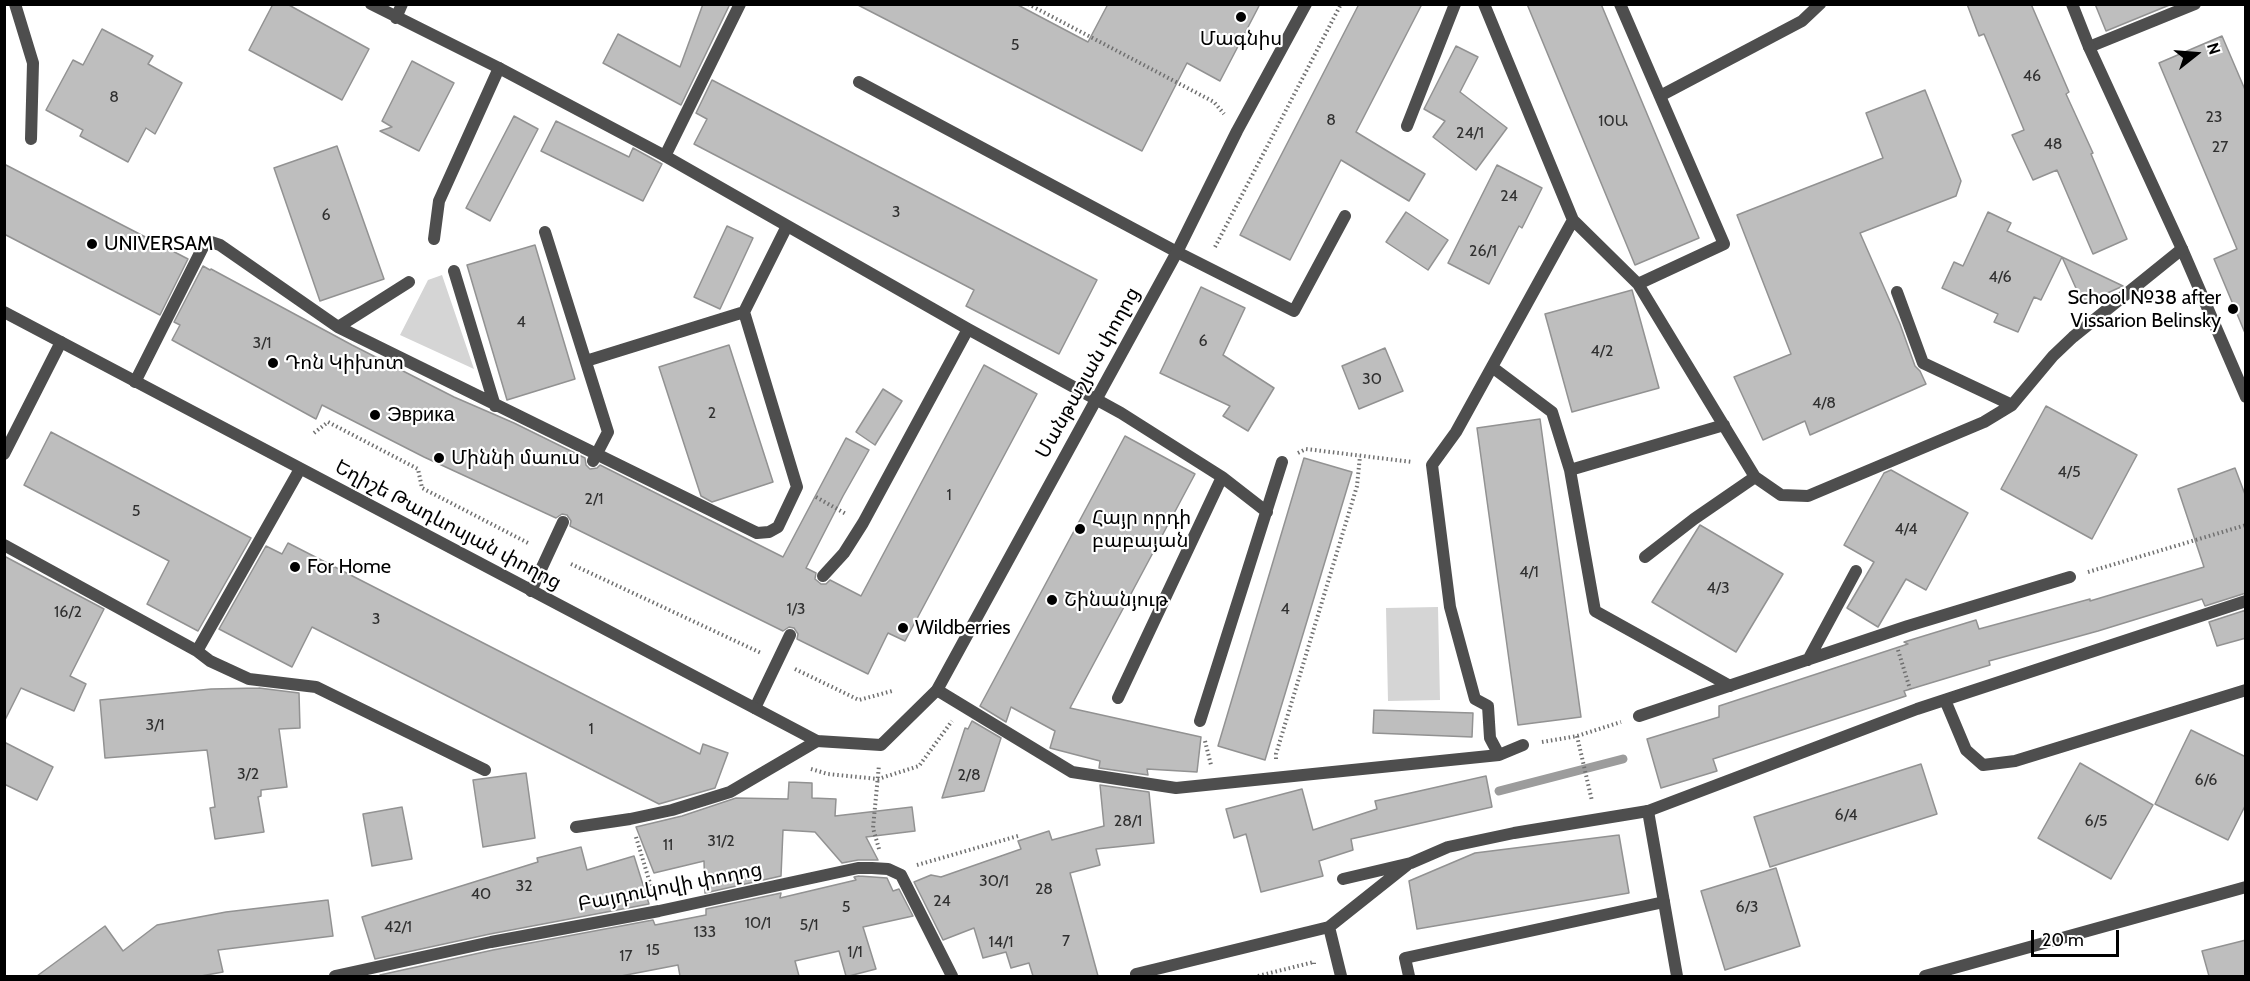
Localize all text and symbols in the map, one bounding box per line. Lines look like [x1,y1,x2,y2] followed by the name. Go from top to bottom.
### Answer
[1234,10,1248,24] marker: Մագնիս
[2166,24,2226,84] north arrow
[1200,27,1282,51] place label: Մագնիս
[1011,35,1019,55] house number: 5
[2203,40,2224,57] text: N
[2023,66,2041,86] house number: 46
[109,87,119,107] house number: 8
[2205,107,2223,127] house number: 23
[1326,110,1336,130] house number: 8
[1598,111,1628,131] house number: 10Ա
[1456,123,1484,143] house number: 24/1
[2044,134,2062,154] house number: 48
[2212,137,2228,157] house number: 27
[1500,186,1518,206] house number: 24
[892,202,900,222] house number: 3
[321,205,331,225] house number: 6
[104,232,213,256] place label: UNIVERSAM
[85,237,99,251] marker: UNIVERSAM
[1469,241,1497,261] house number: 26/1
[1988,267,2012,287] house number: 4/6
[1031,283,1145,463] street label: Մանթաշյան փողոց
[2067,286,2221,333] place label: School №38 after Vissarion Belinsky
[2226,302,2240,316] marker: School №38 after Vissarion Belinsky
[516,312,526,332] house number: 4
[1198,331,1208,351] house number: 6
[252,333,272,353] house number: 3/1
[1591,341,1613,361] house number: 4/2
[285,351,404,375] place label: Դոն Կիխոտ
[266,356,280,370] marker: Դոն Կիխոտ
[1362,369,1382,389] house number: 30
[1812,393,1836,413] house number: 4/8
[387,403,455,427] place label: Эврика
[708,403,716,423] house number: 2
[368,408,382,422] marker: Эврика
[451,446,580,470] place label: Միննի մաուս
[432,451,446,465] marker: Միննի մաուս
[331,455,565,595] street label: Եղիշե Թադևոսյան փողոց
[2057,462,2081,482] house number: 4/5
[946,485,952,505] house number: 1
[585,489,603,509] house number: 2/1
[132,501,140,521] house number: 5
[1092,506,1191,553] place label: Հայր որդի բաբայան
[1894,519,1918,539] house number: 4/4
[1073,522,1087,536] marker: Հայր որդի բաբայան
[307,555,391,579] place label: For Home
[288,560,302,574] marker: For Home
[1519,562,1539,582] house number: 4/1
[1706,578,1730,598] house number: 4/3
[1064,588,1168,612] place label: Շինանյութ
[1045,593,1059,607] marker: Շինանյութ
[786,599,806,619] house number: 1/3
[1280,599,1290,619] house number: 4
[54,602,82,622] house number: 16/2
[372,609,380,629] house number: 3
[915,616,1011,640] place label: Wildberries
[896,621,910,635] marker: Wildberries
[145,715,165,735] house number: 3/1
[588,719,594,739] house number: 1
[237,764,259,784] house number: 3/2
[957,765,981,785] house number: 2/8
[2195,770,2217,790] house number: 6/6
[1835,805,1857,825] house number: 6/4
[1114,811,1142,831] house number: 28/1
[2085,811,2107,831] house number: 6/5
[707,831,735,851] house number: 31/2
[663,835,673,855] house number: 11
[576,857,764,917] street label: Բայդուկովի փողոց
[979,871,1009,891] house number: 30/1
[515,876,533,896] house number: 32
[1035,879,1053,899] house number: 28
[471,884,491,904] house number: 40
[933,891,951,911] house number: 24
[842,897,850,917] house number: 5
[1736,897,1758,917] house number: 6/3
[745,913,771,933] house number: 10/1
[799,915,819,935] house number: 5/1
[384,917,412,937] house number: 42/1
[2034,918,2122,956] scale bar
[694,922,716,942] house number: 133
[2042,929,2084,951] text: 20 m
[1062,931,1070,951] house number: 7
[989,932,1013,952] house number: 14/1
[646,940,660,960] house number: 15
[847,942,863,962] house number: 1/1
[619,946,633,966] house number: 17

